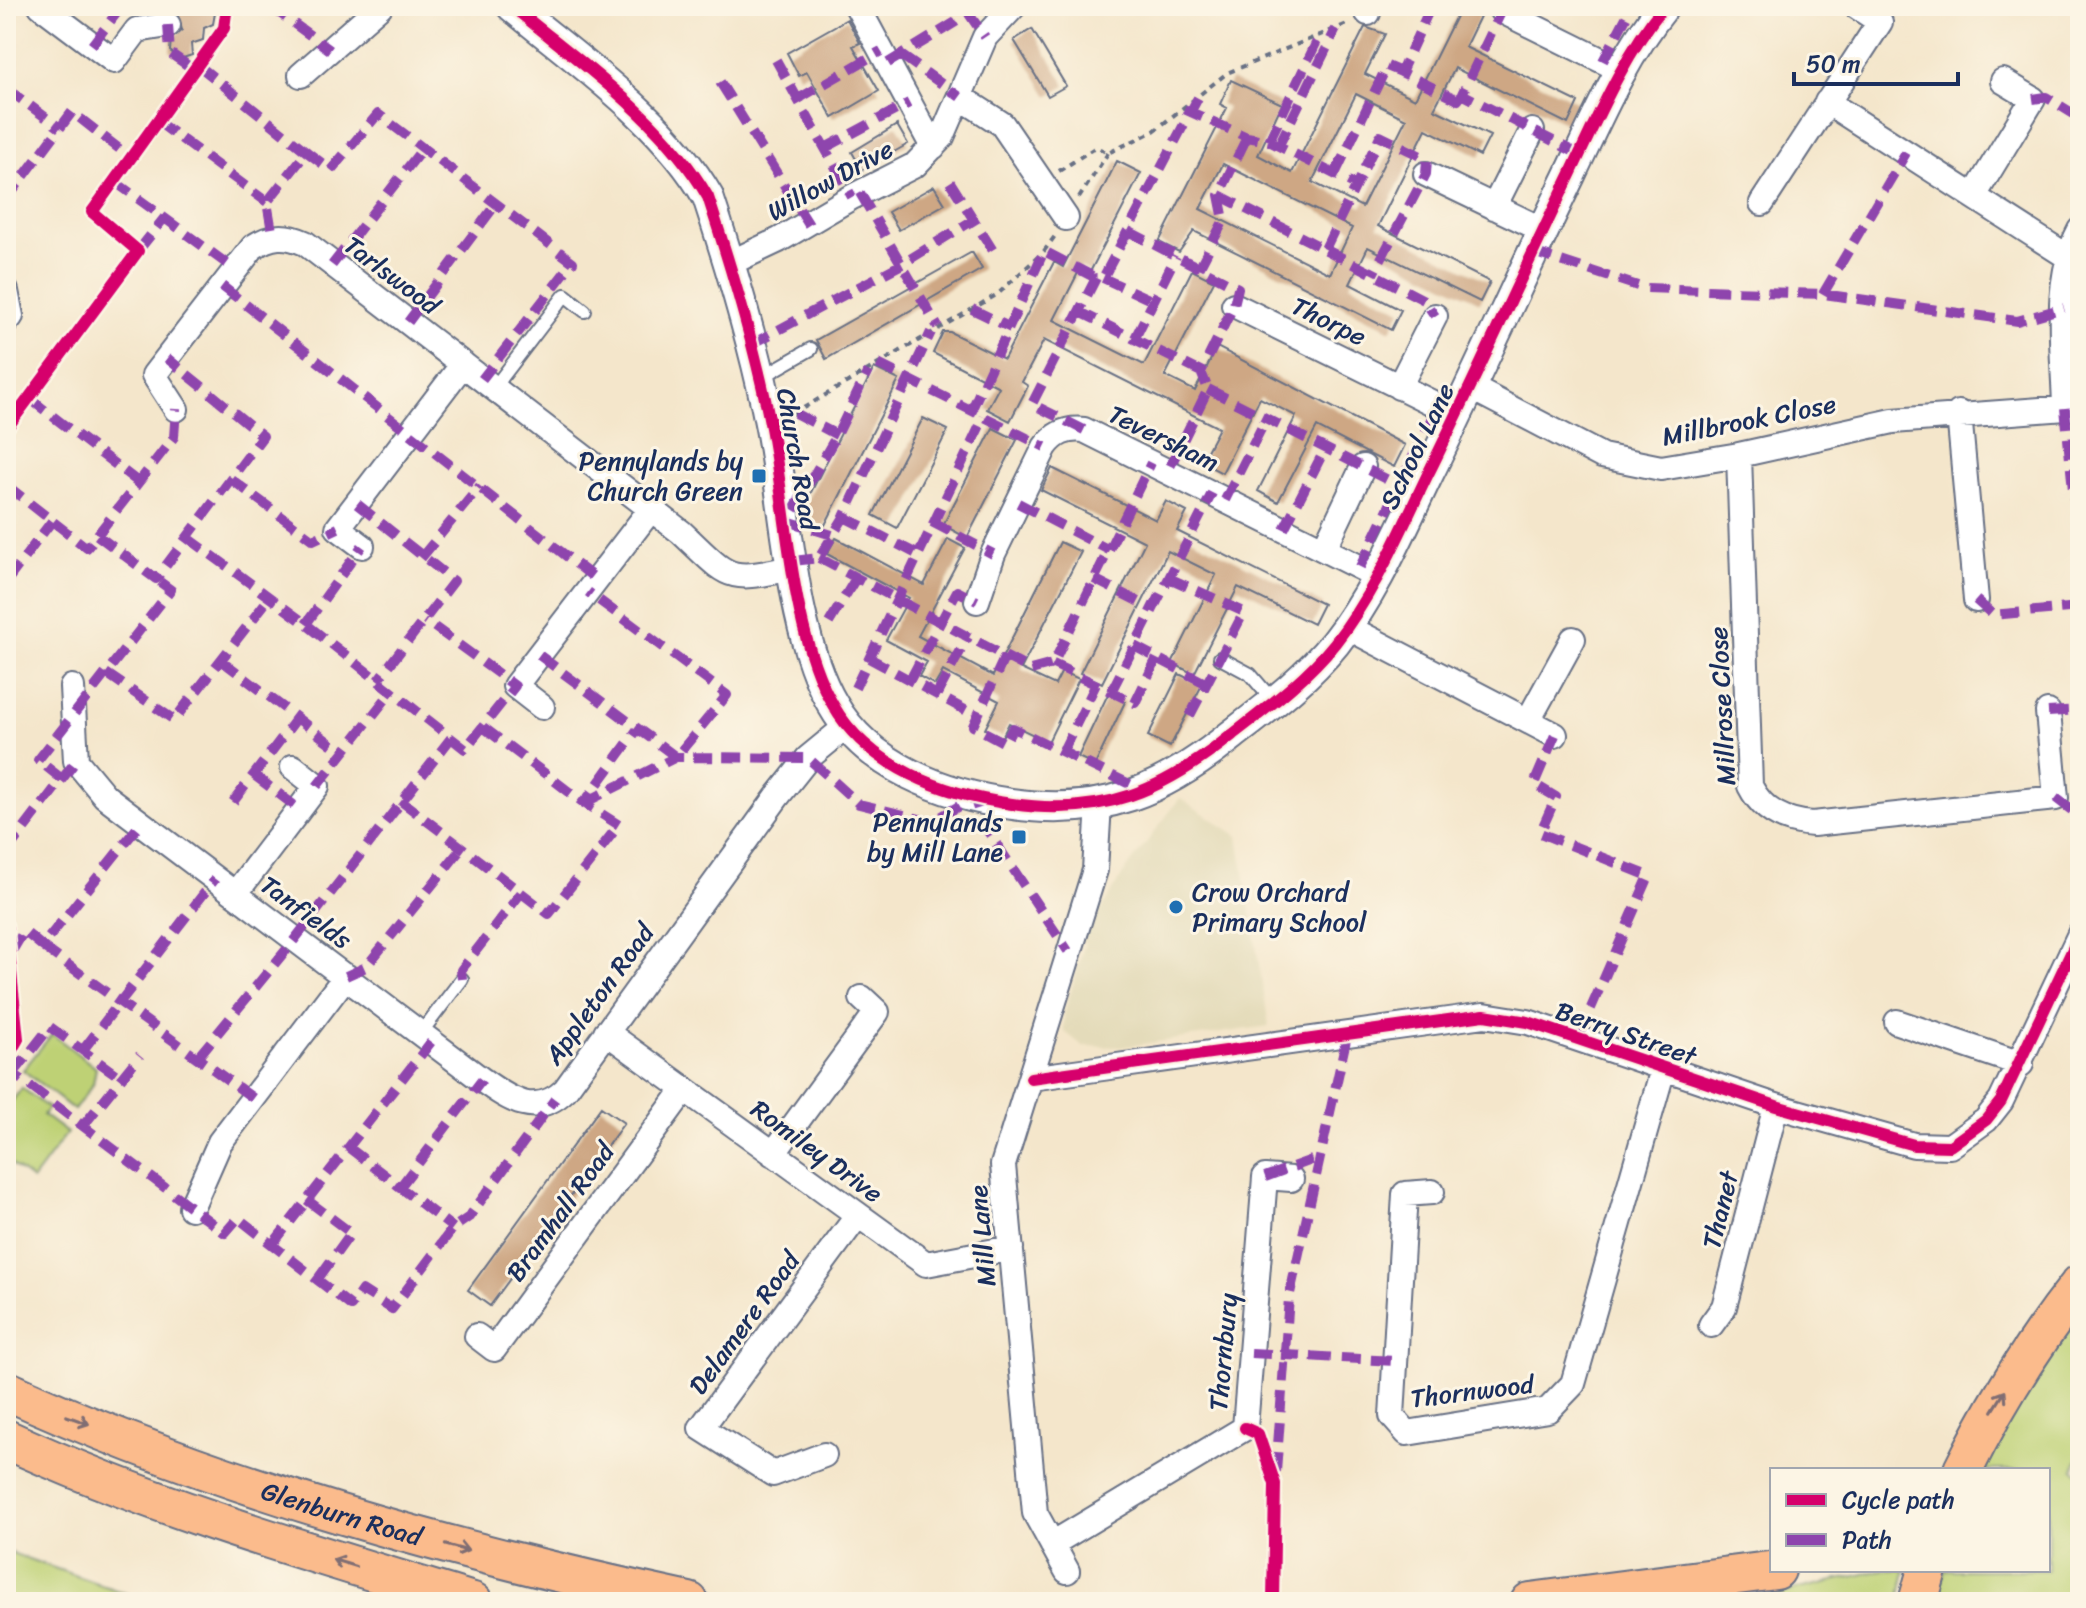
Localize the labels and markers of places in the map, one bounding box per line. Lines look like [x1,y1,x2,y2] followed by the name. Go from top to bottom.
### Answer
[578,438,744,514] place label: Pennylands by Church Green
[750,467,768,485] marker: Pennylands by Church Green
[867,799,1004,875] place label: Pennylands by Mill Lane
[1010,828,1028,846] marker: Pennylands by Mill Lane
[1192,869,1367,945] place label: Crow Orchard Primary School
[1167,898,1185,916] marker: Crow Orchard Primary School

